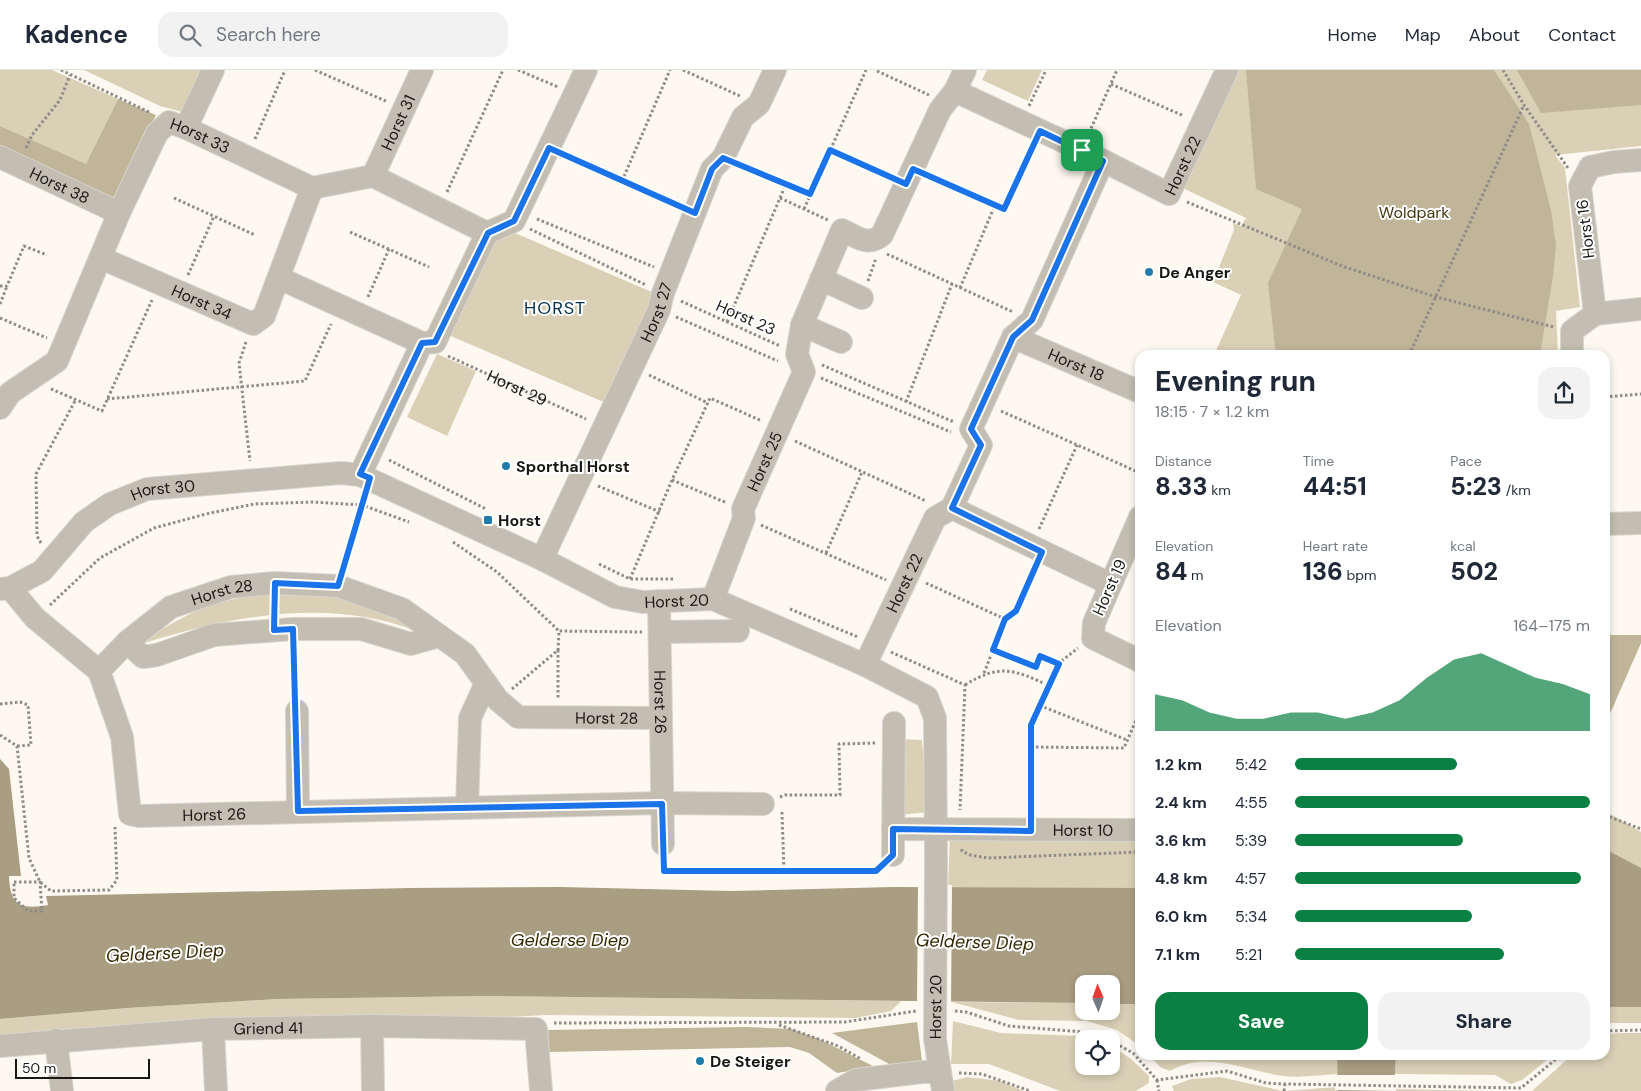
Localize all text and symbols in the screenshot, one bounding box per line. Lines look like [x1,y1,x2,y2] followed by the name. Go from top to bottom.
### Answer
[158,12,508,57] search box
[25,19,128,50] text: Kadence
[176,21,204,49] icon: search
[216,22,321,47] text: Search here
[1327,23,1377,47] text: Home
[1405,23,1441,47] text: Map
[1469,23,1520,47] text: About
[1548,23,1616,47] text: Contact
[376,92,420,154] street label: Horst 31
[167,113,233,158] street label: Horst 33
[1061,129,1103,171] pin
[1160,133,1206,199] street label: Horst 22
[1068,136,1096,164] icon: arrive
[26,162,93,209] street label: Horst 38
[1571,198,1600,260] street label: Horst 16
[1379,202,1449,223] park label: Woldpark
[1159,262,1231,283] place label: De Anger
[1143,266,1155,278] marker: De Anger
[168,280,235,325] street label: Horst 34
[635,280,677,346] street label: Horst 27
[713,295,779,340] street label: Horst 23
[524,296,586,320] district label: HORST
[1045,343,1107,386] street label: Horst 18
[1155,363,1316,400] text: Evening run
[484,365,550,411] street label: Horst 29
[1538,367,1590,419] button: share
[1155,401,1269,422] text: 18:15 · 7 × 1.2 km
[742,428,787,495] street label: Horst 25
[1155,452,1212,470] text: Distance
[1303,452,1334,470] text: Time
[1450,452,1482,470] text: Pace
[516,456,630,477] place label: Sporthal Horst
[500,460,512,472] marker: Sporthal Horst
[1155,470,1208,503] text: 8.33
[1303,470,1367,503] text: 44:51
[1450,470,1502,503] text: 5:23
[128,475,196,506] street label: Horst 30
[1208,481,1231,499] text: km
[1502,481,1531,499] text: /km
[498,510,541,531] place label: Horst
[482,514,494,526] marker: Horst
[1155,537,1213,555] text: Elevation
[1303,537,1368,555] text: Heart rate
[1450,537,1476,555] text: kcal
[882,550,928,616] street label: Horst 22
[1155,555,1187,588] text: 84
[1303,555,1343,588] text: 136
[1450,555,1498,588] text: 502
[1088,556,1131,619] street label: Horst 19
[1187,566,1203,584] text: m
[1343,566,1377,584] text: bpm
[189,575,254,611] street label: Horst 28
[644,589,709,613] street label: Horst 20
[1155,615,1222,636] text: Elevation
[1513,615,1590,636] text: 164–175 m
[649,670,671,734] street label: Horst 26
[575,707,638,729] street label: Horst 28
[1155,754,1202,775] text: 1.2 km
[1235,754,1267,775] text: 5:42
[1155,792,1207,813] text: 2.4 km
[1235,792,1267,813] text: 4:55
[182,803,246,826] street label: Horst 26
[1053,820,1113,841] street label: Horst 10
[1155,830,1206,851] text: 3.6 km
[1235,830,1267,851] text: 5:39
[1155,868,1208,889] text: 4.8 km
[1235,868,1266,889] text: 4:57
[1155,906,1207,927] text: 6.0 km
[1235,906,1267,927] text: 5:34
[511,928,629,952] water label: Gelderse Diep
[915,928,1035,956] water label: Gelderse Diep
[105,938,225,968] water label: Gelderse Diep
[1155,944,1200,965] text: 7.1 km
[1235,944,1262,965] text: 5:21
[925,975,946,1039] street label: Horst 20
[1075,975,1120,1020] north arrow
[1075,975,1120,1075] map controls
[1155,992,1368,1050] button: Save
[1378,992,1590,1050] button: Share
[234,1017,303,1040] street label: Griend 41
[1075,1030,1120,1075] button: locate
[710,1051,791,1072] place label: De Steiger
[694,1055,706,1067] marker: De Steiger
[15,1056,150,1079] scale bar
[22,1059,56,1077] text: 50 m

